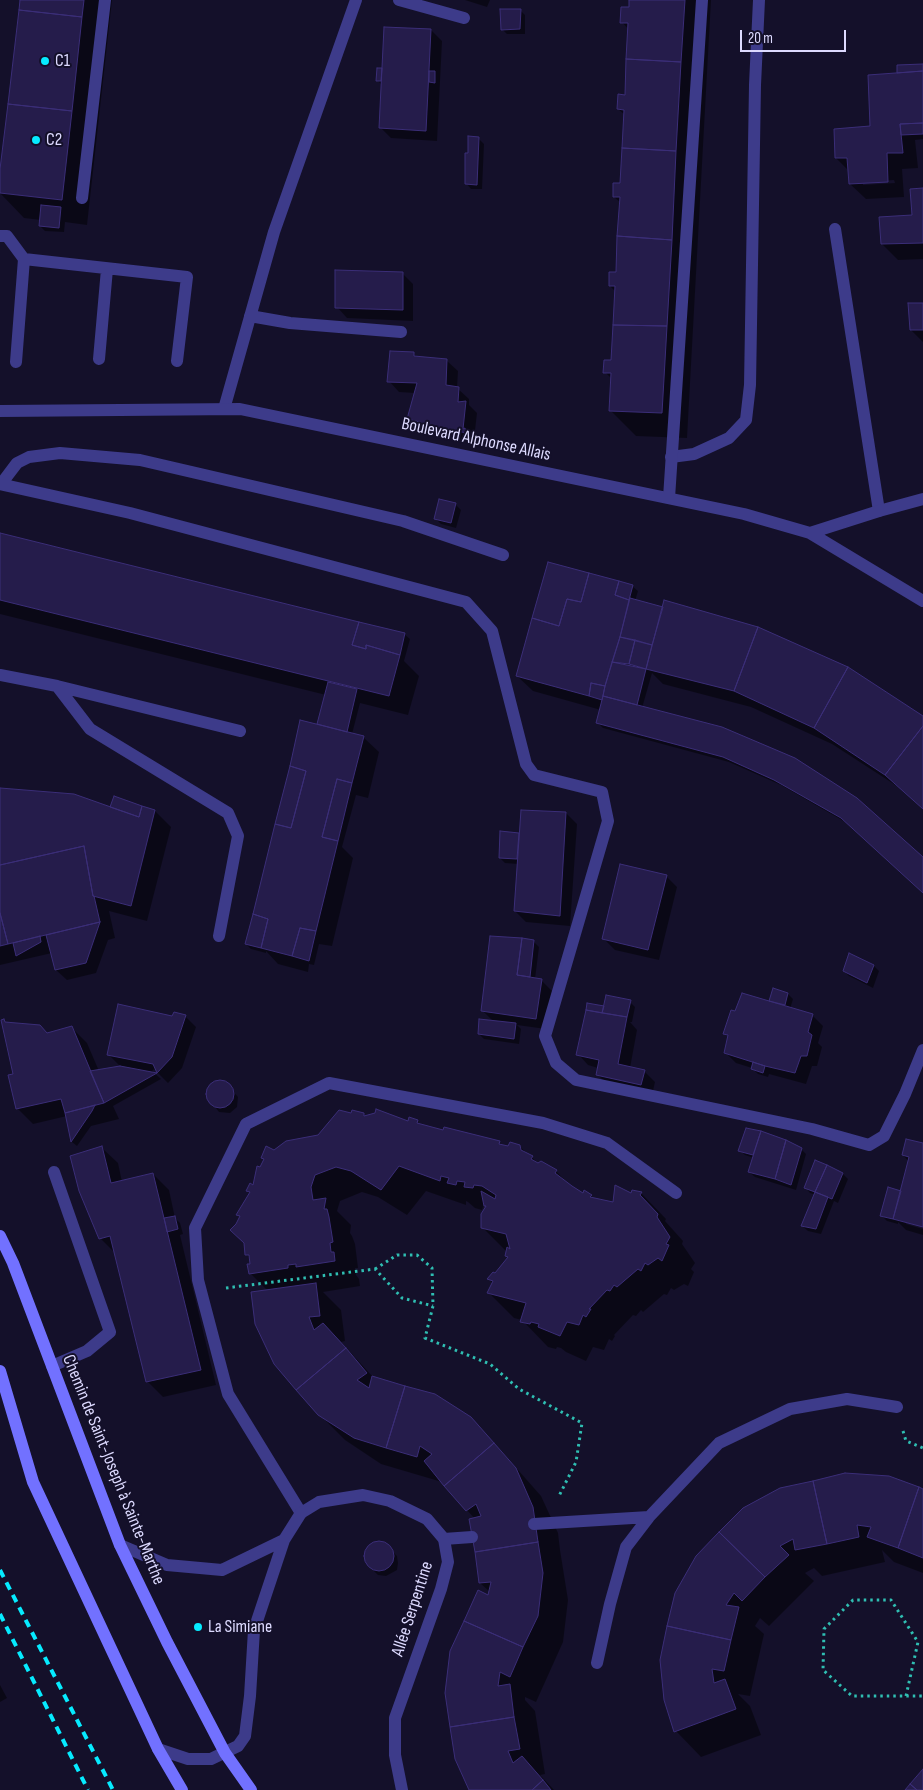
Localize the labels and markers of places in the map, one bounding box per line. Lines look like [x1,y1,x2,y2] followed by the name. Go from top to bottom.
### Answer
[55,50,70,72] place label: C1
[39,55,51,67] marker: C1
[46,129,62,151] place label: C2
[30,134,42,146] marker: C2
[208,1616,272,1638] place label: La Simiane
[192,1621,204,1633] marker: La Simiane

